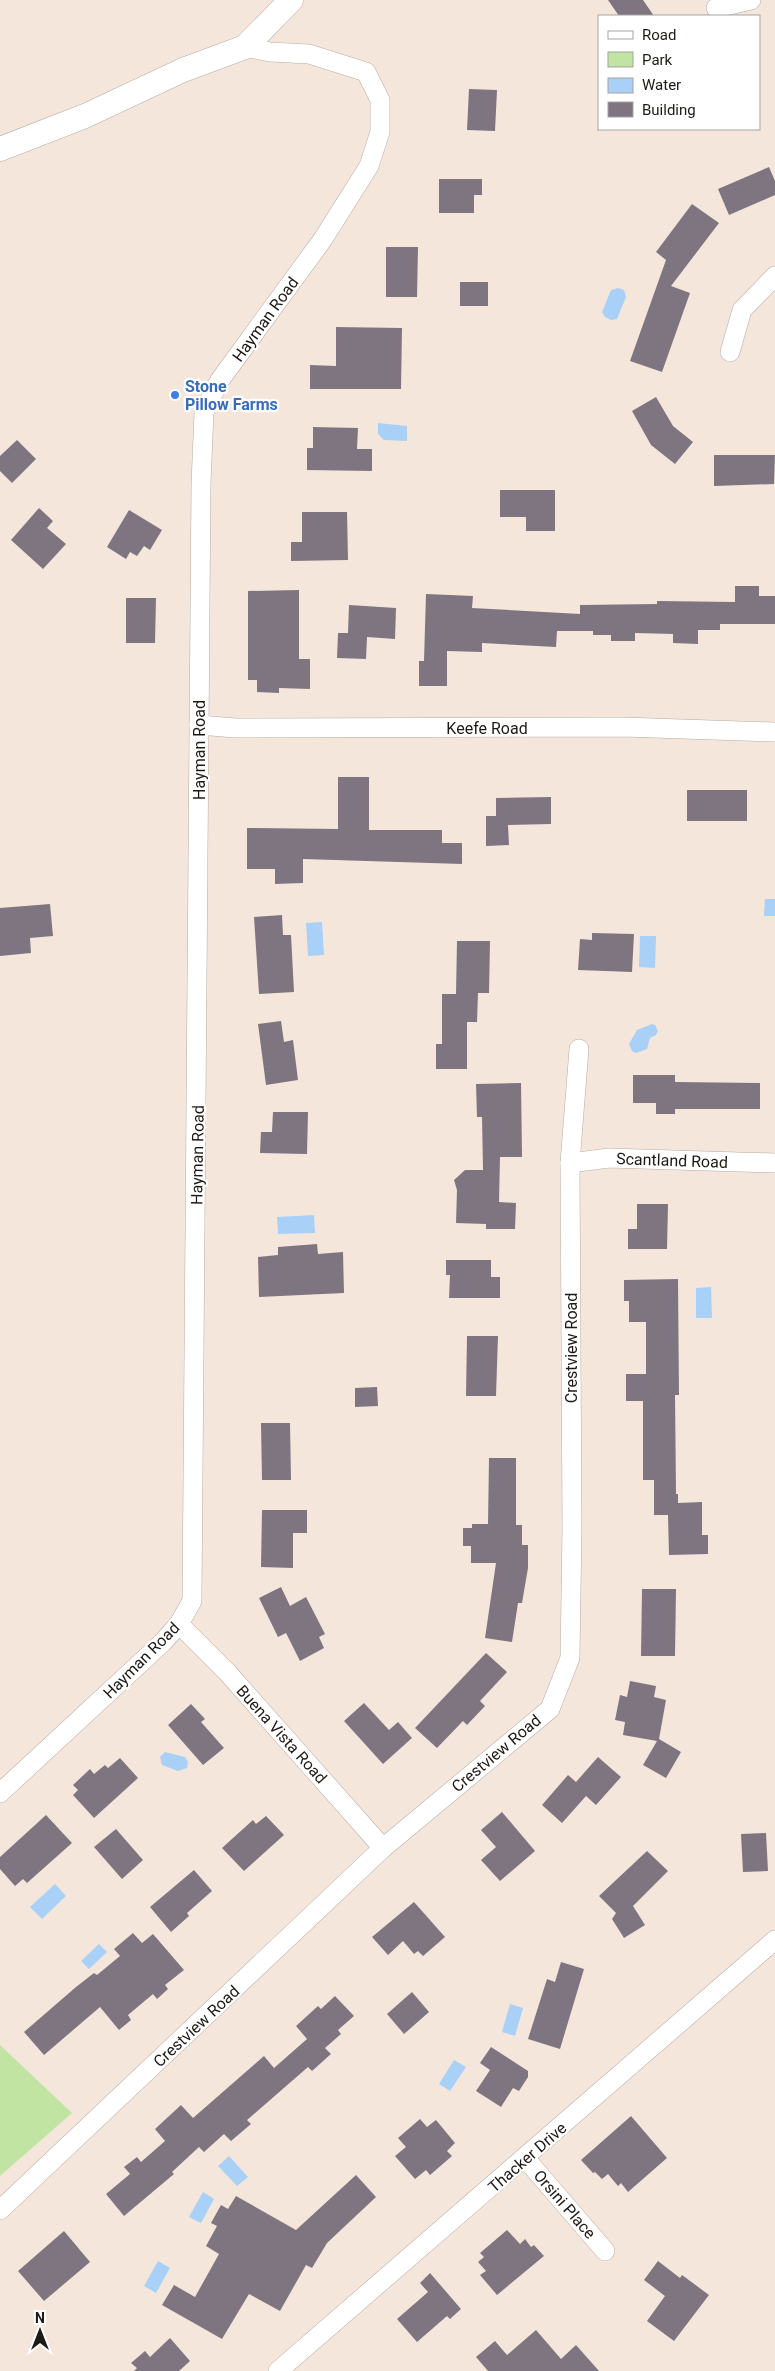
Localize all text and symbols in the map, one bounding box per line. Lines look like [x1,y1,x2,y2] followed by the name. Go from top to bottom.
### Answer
[598,15,760,130] legend
[642,26,676,44] text: Road
[642,51,673,69] text: Park
[642,76,681,94] text: Water
[642,101,696,119] text: Building
[228,273,302,365] street label: Hayman Road
[185,377,278,414] place label: Stone Pillow Farms
[169,389,181,401] marker: Stone Pillow Farms
[190,700,209,800] street label: Hayman Road
[446,719,528,738] street label: Keefe Road
[187,1105,208,1205] street label: Hayman Road
[616,1149,728,1172] street label: Scantland Road
[562,1293,581,1403] street label: Crestview Road
[99,1618,183,1702] street label: Hayman Road
[233,1681,331,1787] street label: Buena Vista Road
[448,1711,545,1796] street label: Crestview Road
[149,1982,243,2071] street label: Crestview Road
[484,2118,570,2196] street label: Thacker Drive
[530,2166,600,2243] street label: Orsini Place
[15,2306,65,2356] north arrow
[35,2310,45,2326] text: N

